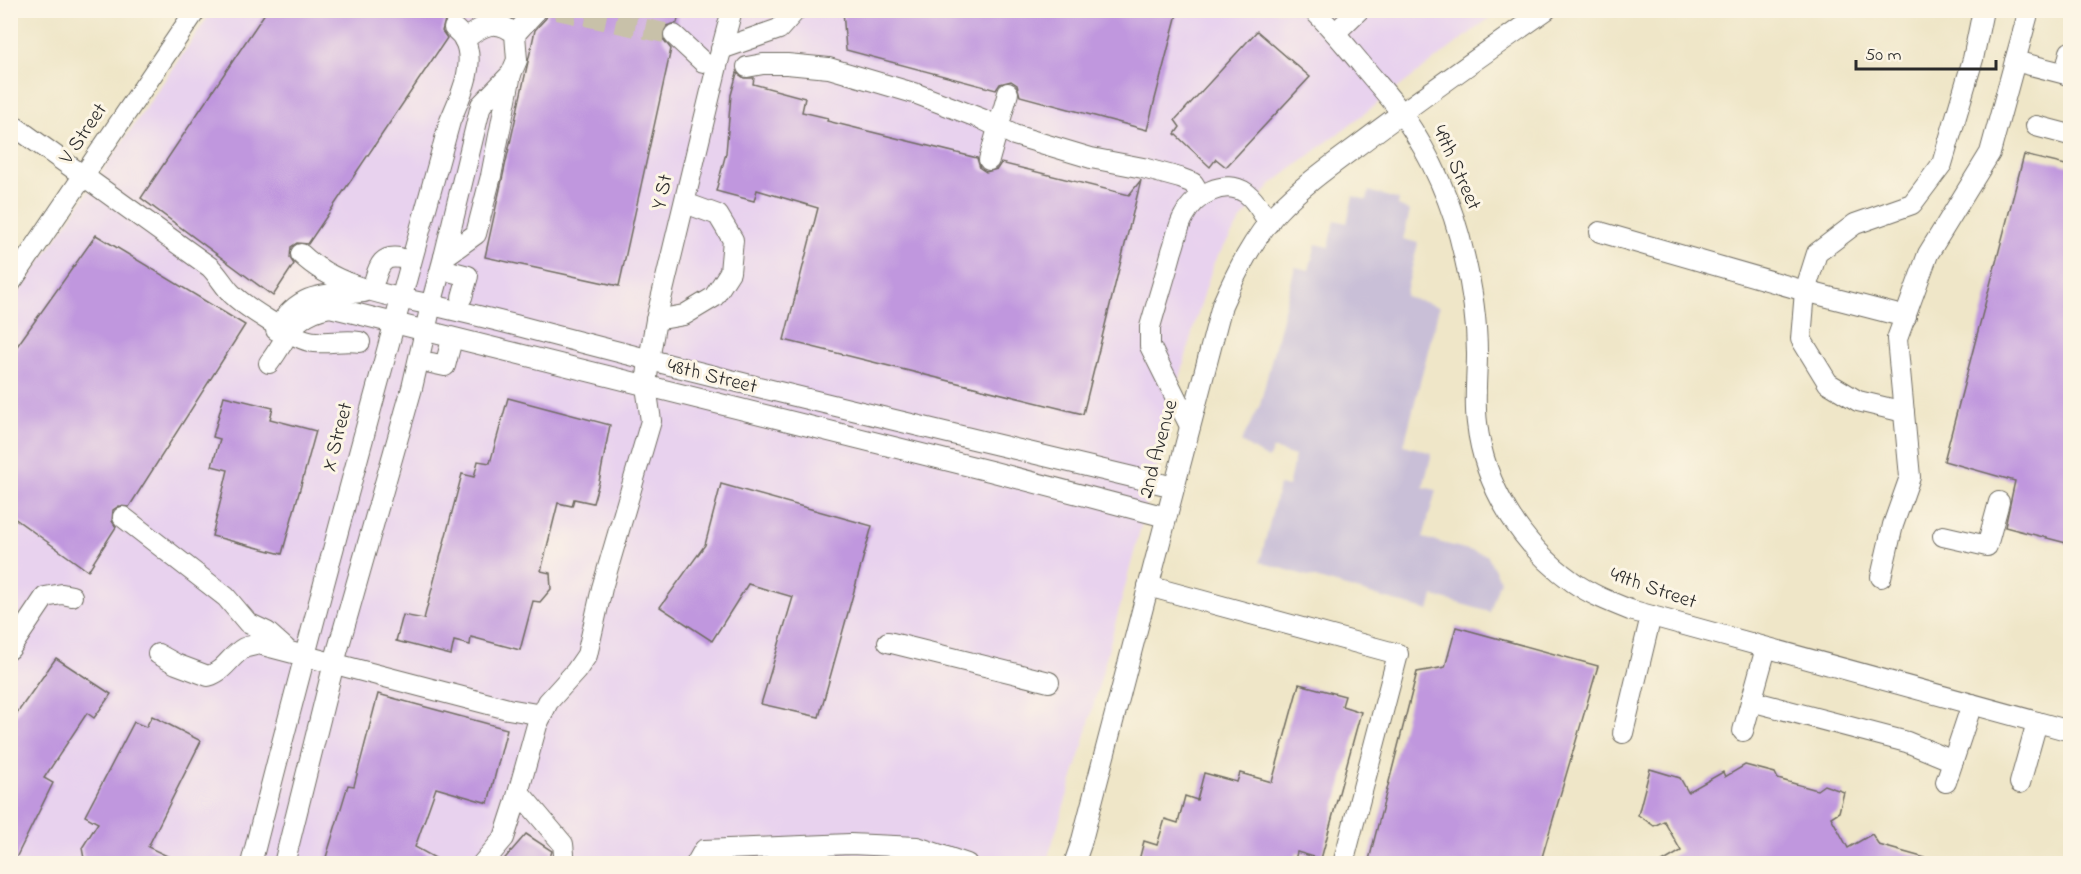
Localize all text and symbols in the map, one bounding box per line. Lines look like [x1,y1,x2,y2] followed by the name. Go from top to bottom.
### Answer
[1856,33,1996,71] scale bar
[1865,43,1902,69] text: 50 m
[52,97,115,171] street label: V Street
[1424,121,1488,215] street label: 49th Street
[644,171,682,213] street label: Y St
[664,351,760,403] street label: 48th Street
[1131,396,1187,501] street label: 2nd Avenue
[314,399,362,475] street label: X Street
[1605,560,1701,618] street label: 49th Street

